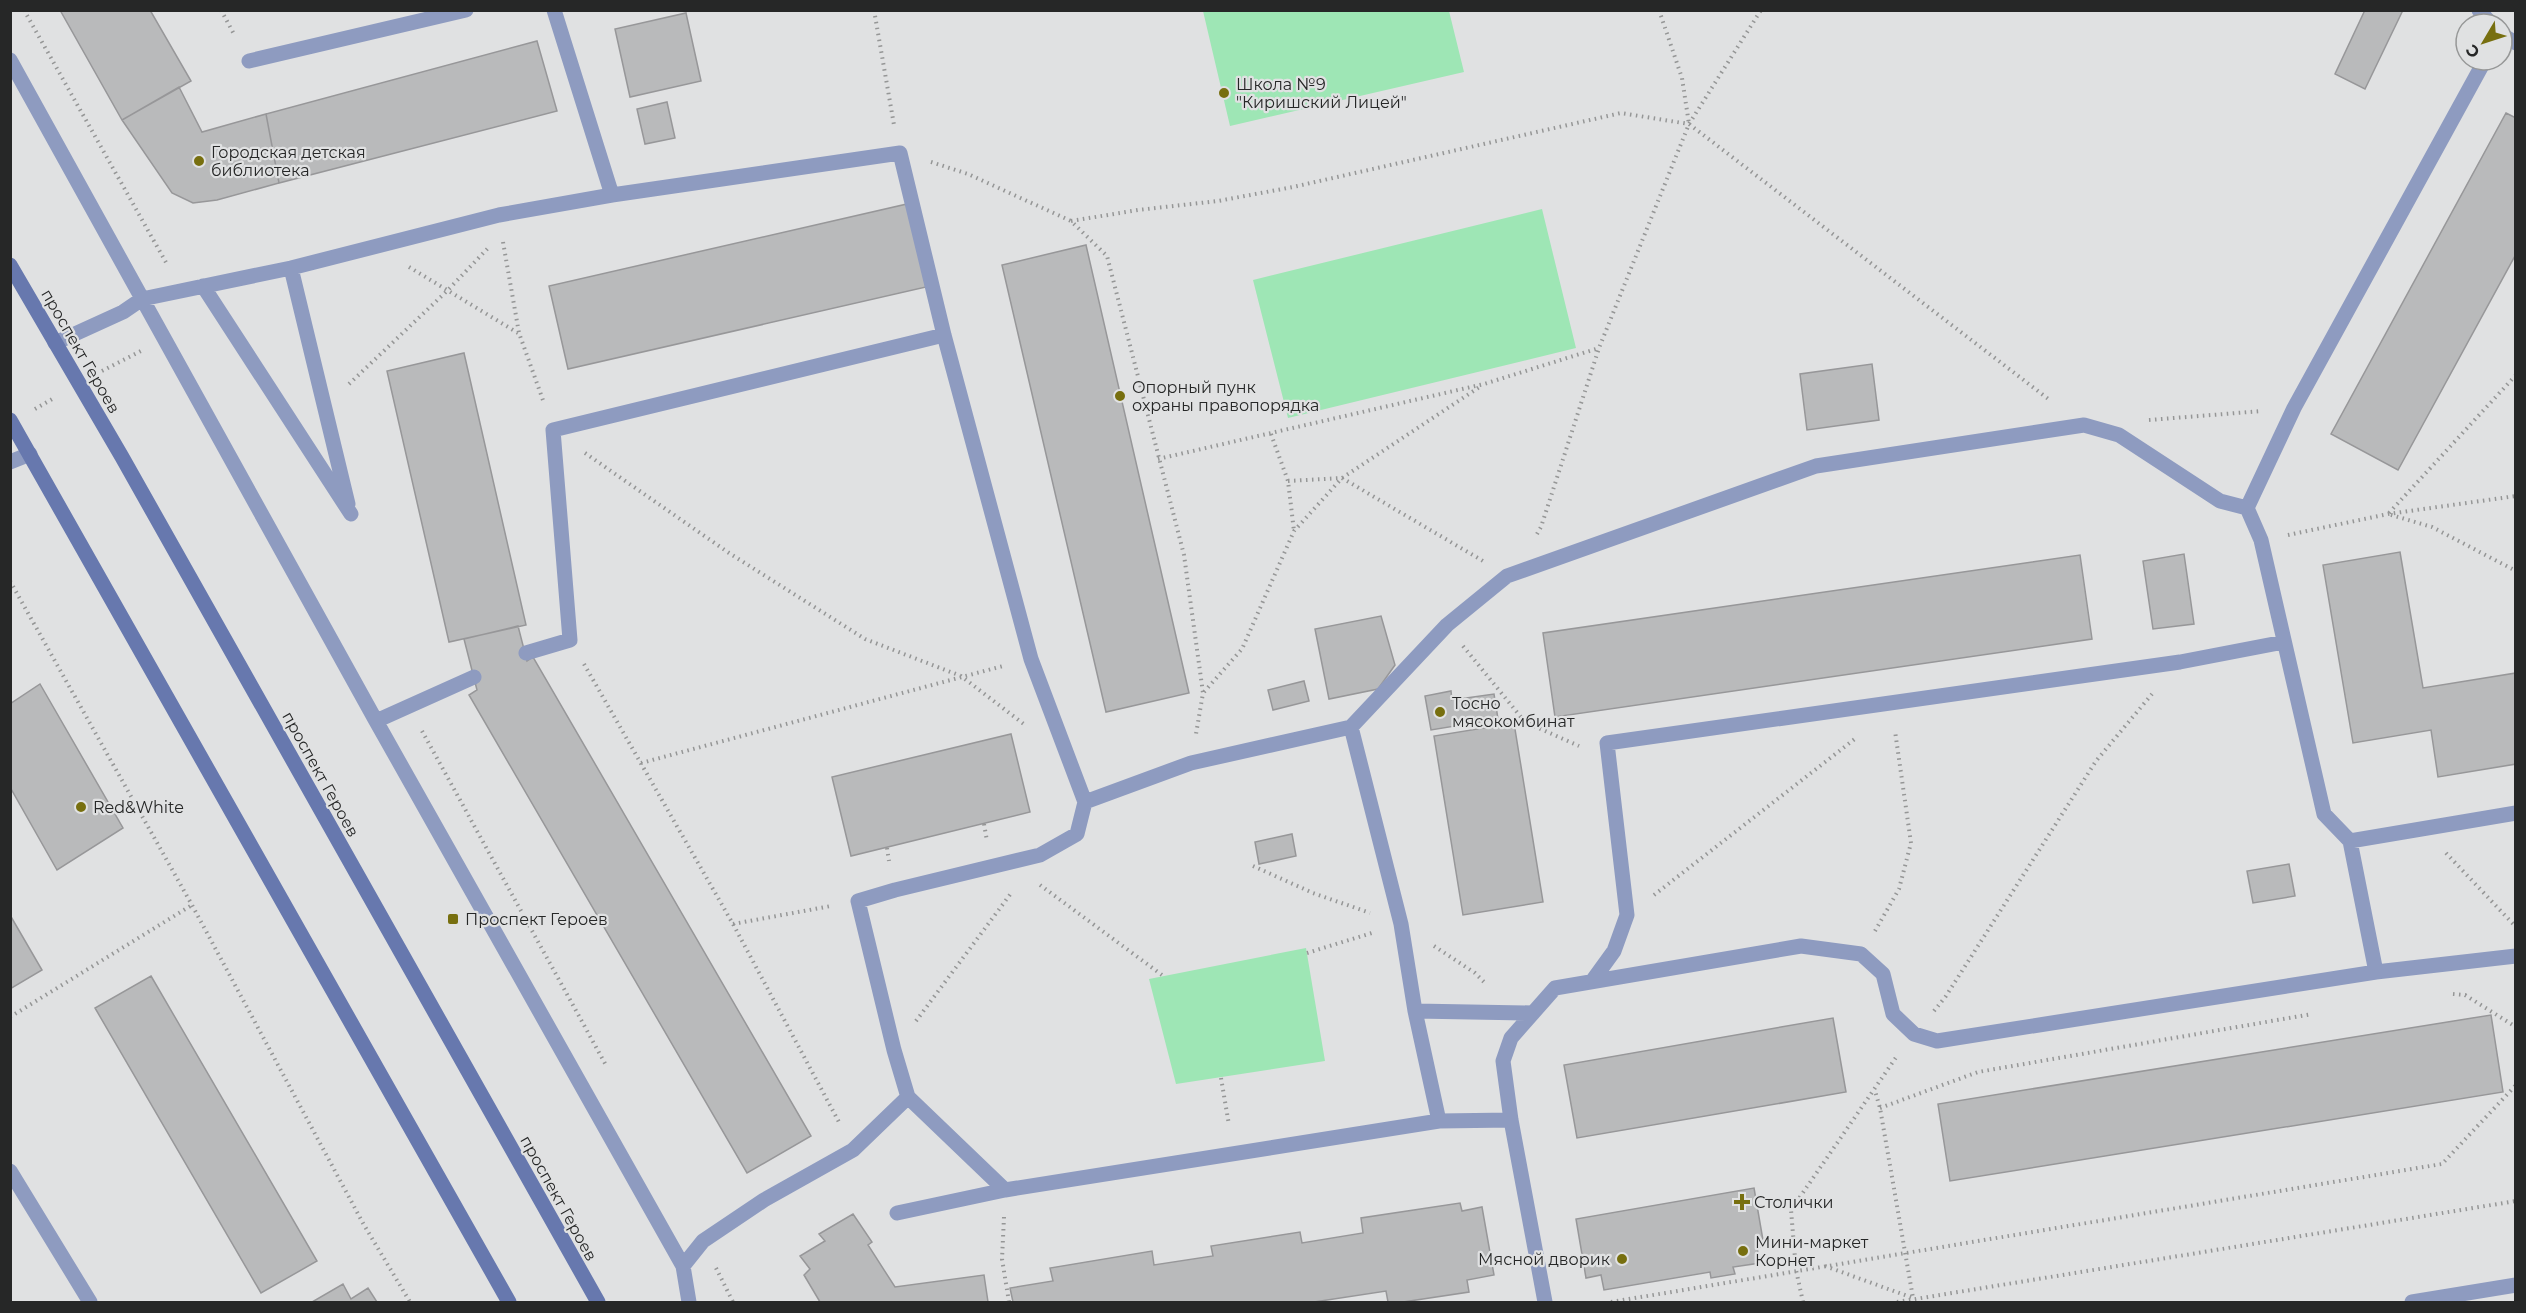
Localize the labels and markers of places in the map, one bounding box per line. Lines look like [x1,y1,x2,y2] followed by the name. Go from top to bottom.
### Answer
[1236,75,1407,112] place label: Школа №9 "Киришский Лицей"
[1217,86,1231,100] marker: Школа №9 "Киришский Лицей"
[211,143,366,180] place label: Городская детская библиотека
[192,154,206,168] marker: Городская детская библиотека
[1132,378,1319,415] place label: Опорный пунк охраны правопорядка
[1113,389,1127,403] marker: Опорный пунк охраны правопорядка
[1452,694,1575,731] place label: Тосно мясокомбинат
[1433,705,1447,719] marker: Тосно мясокомбинат
[93,798,184,817] place label: Red&White
[74,800,88,814] marker: Red&White
[465,910,608,929] place label: Проспект Героев
[446,912,460,926] marker: Проспект Героев
[1754,1193,1834,1212] place label: Столички
[1735,1195,1749,1209] marker: Столички
[1755,1233,1869,1270] place label: Мини-маркет Корнет
[1736,1244,1750,1258] marker: Мини-маркет Корнет
[1478,1250,1611,1269] place label: Мясной дворик
[1615,1252,1629,1266] marker: Мясной дворик

